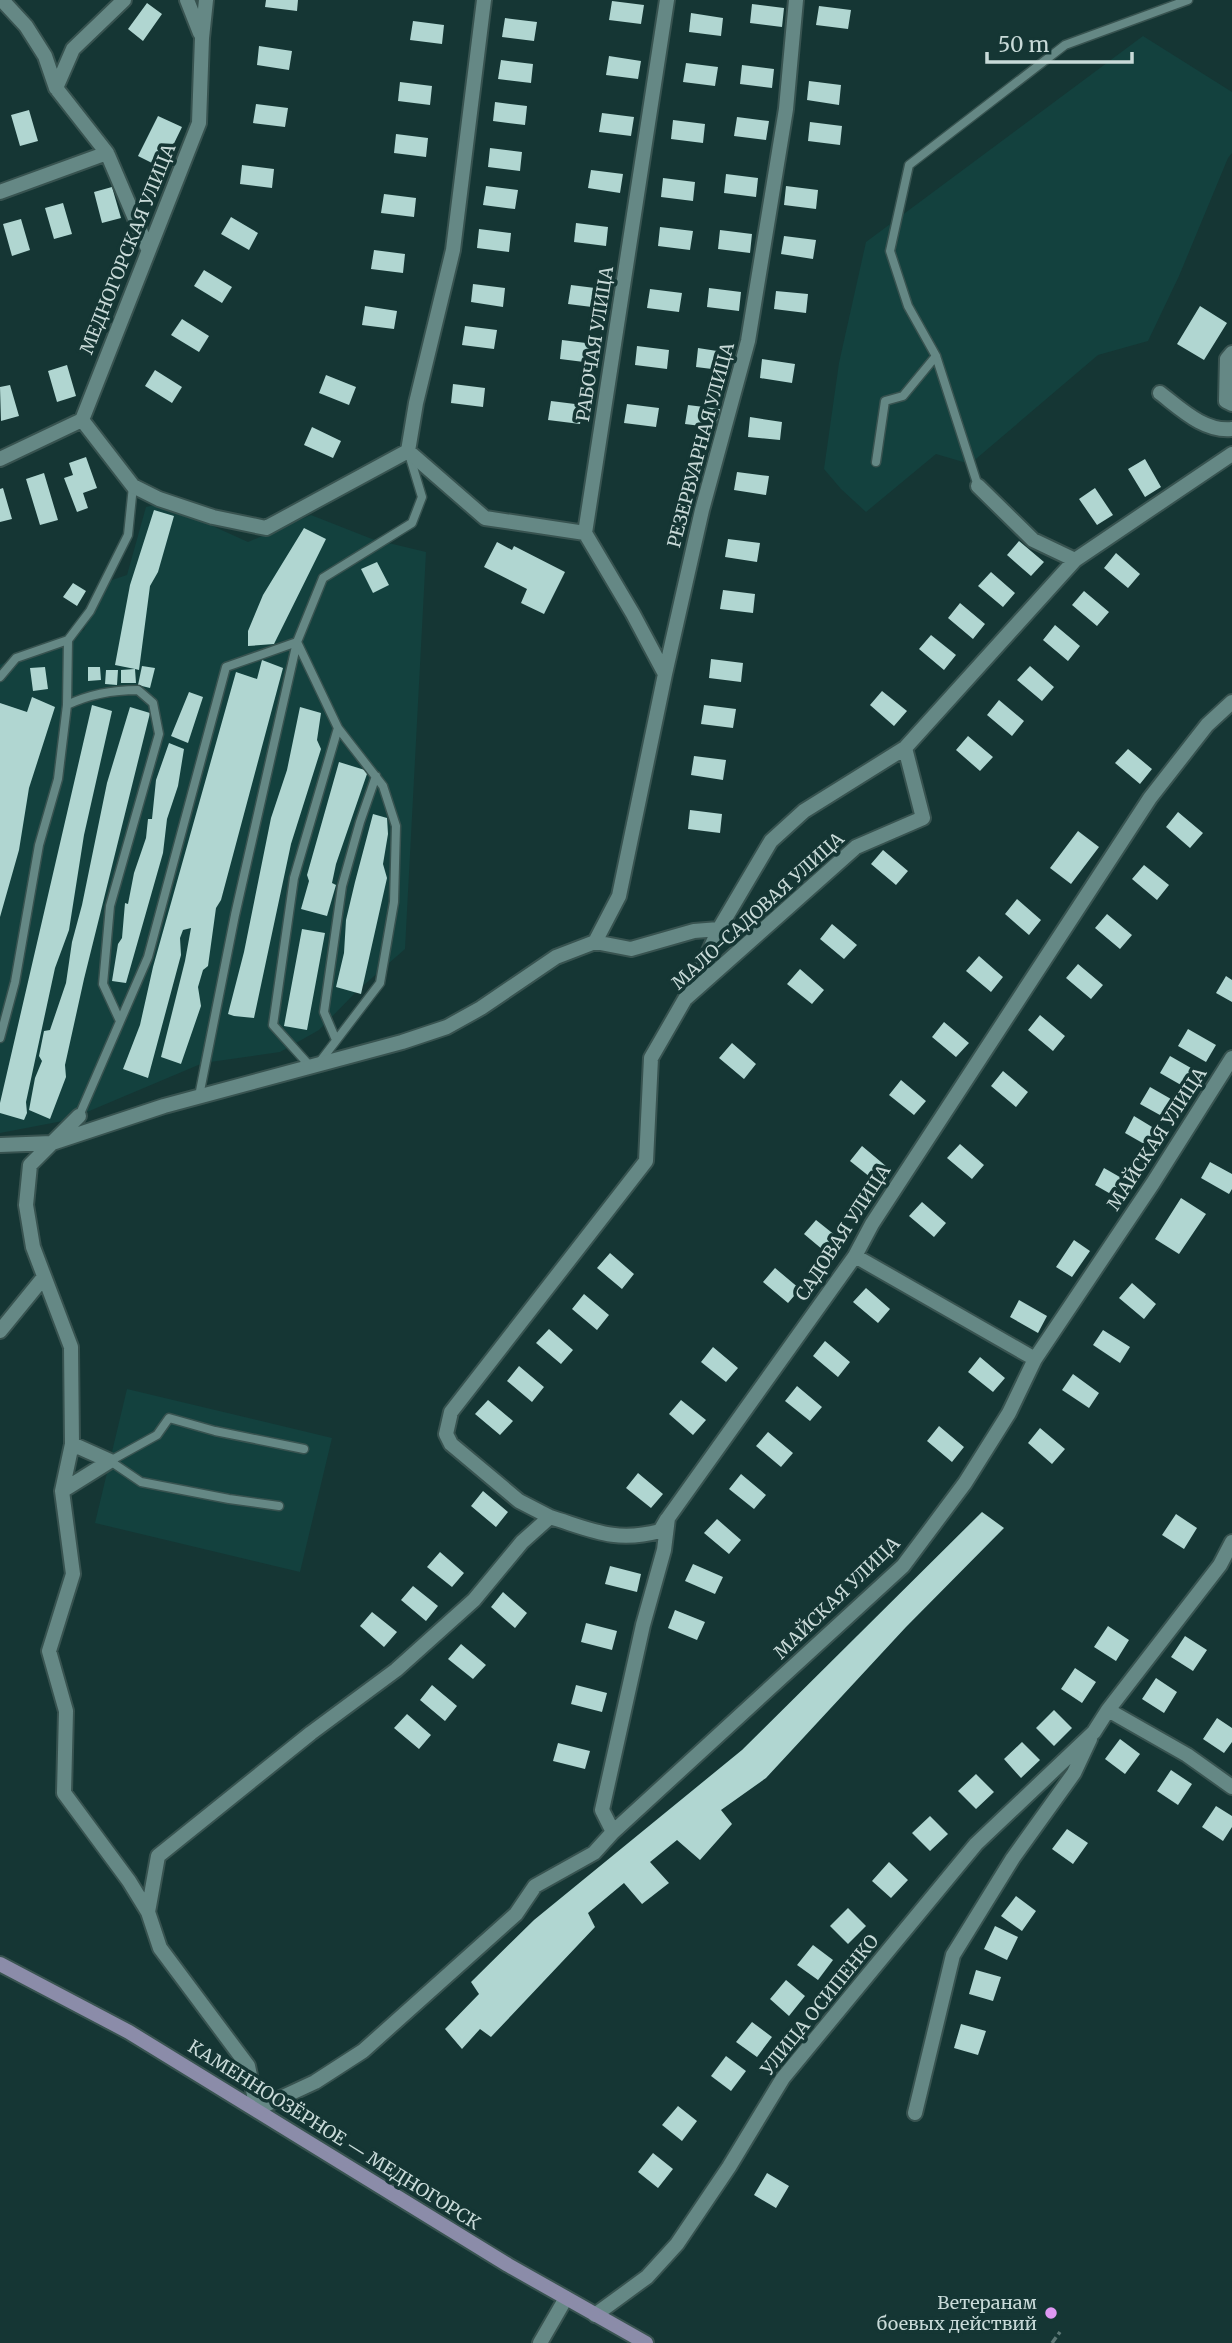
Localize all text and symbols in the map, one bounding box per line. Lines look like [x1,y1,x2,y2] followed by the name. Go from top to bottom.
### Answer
[987,21,1132,65] scale bar
[998,31,1049,58] text: 50 m
[75,140,180,357] street label: МЕДНОГОРСКАЯ УЛИЦА
[571,264,618,423] street label: РАБОЧАЯ УЛИЦА
[662,339,739,550] street label: РЕЗЕРВУАРНАЯ УЛИЦА
[667,827,849,994] street label: МАЛО-САДОВАЯ УЛИЦА
[1102,1063,1212,1214] street label: МАЙСКАЯ УЛИЦА
[790,1160,895,1305] street label: САДОВАЯ УЛИЦА
[769,1532,904,1663] street label: МАЙСКАЯ УЛИЦА
[755,1930,884,2081] street label: УЛИЦА ОСИПЕНКО
[184,2035,485,2235] street label: КАМЕННООЗЁРНОЕ — МЕДНОГОРСК
[877,2291,1037,2335] place label: Ветеранам боевых действий
[1043,2305,1059,2321] marker: Ветеранам боевых действий

